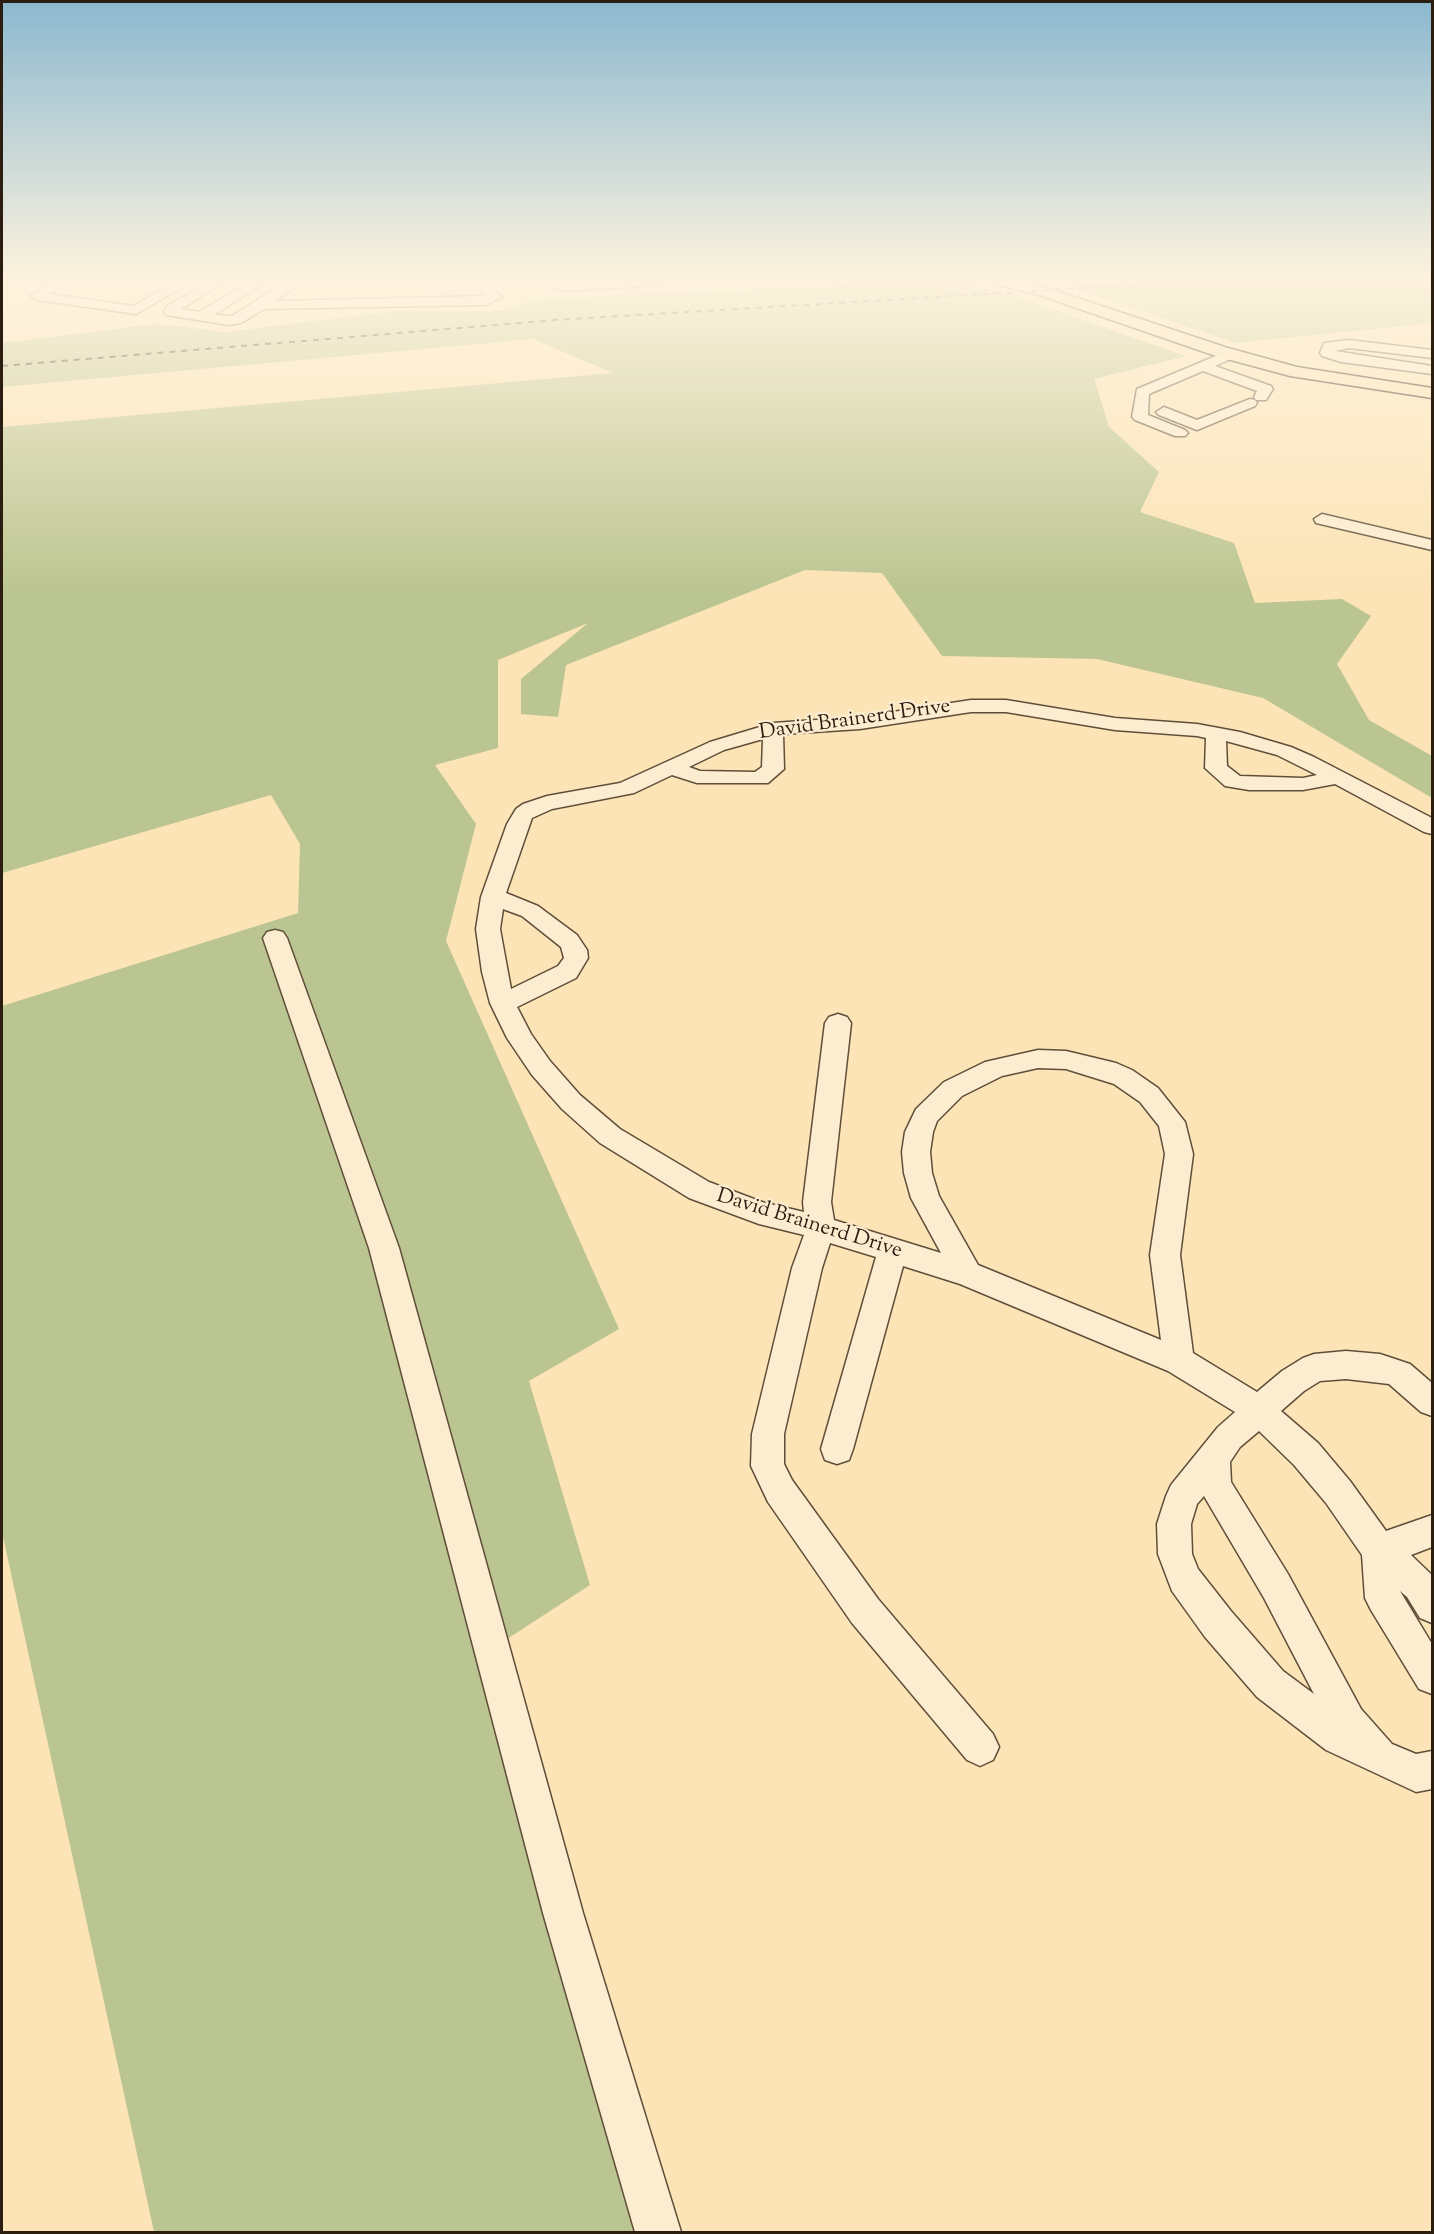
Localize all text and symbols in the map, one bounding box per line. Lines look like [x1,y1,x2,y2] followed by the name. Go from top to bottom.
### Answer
[758,695,952,747] street label: David Brainerd Drive
[713,1185,905,1265] street label: David Brainerd Drive

